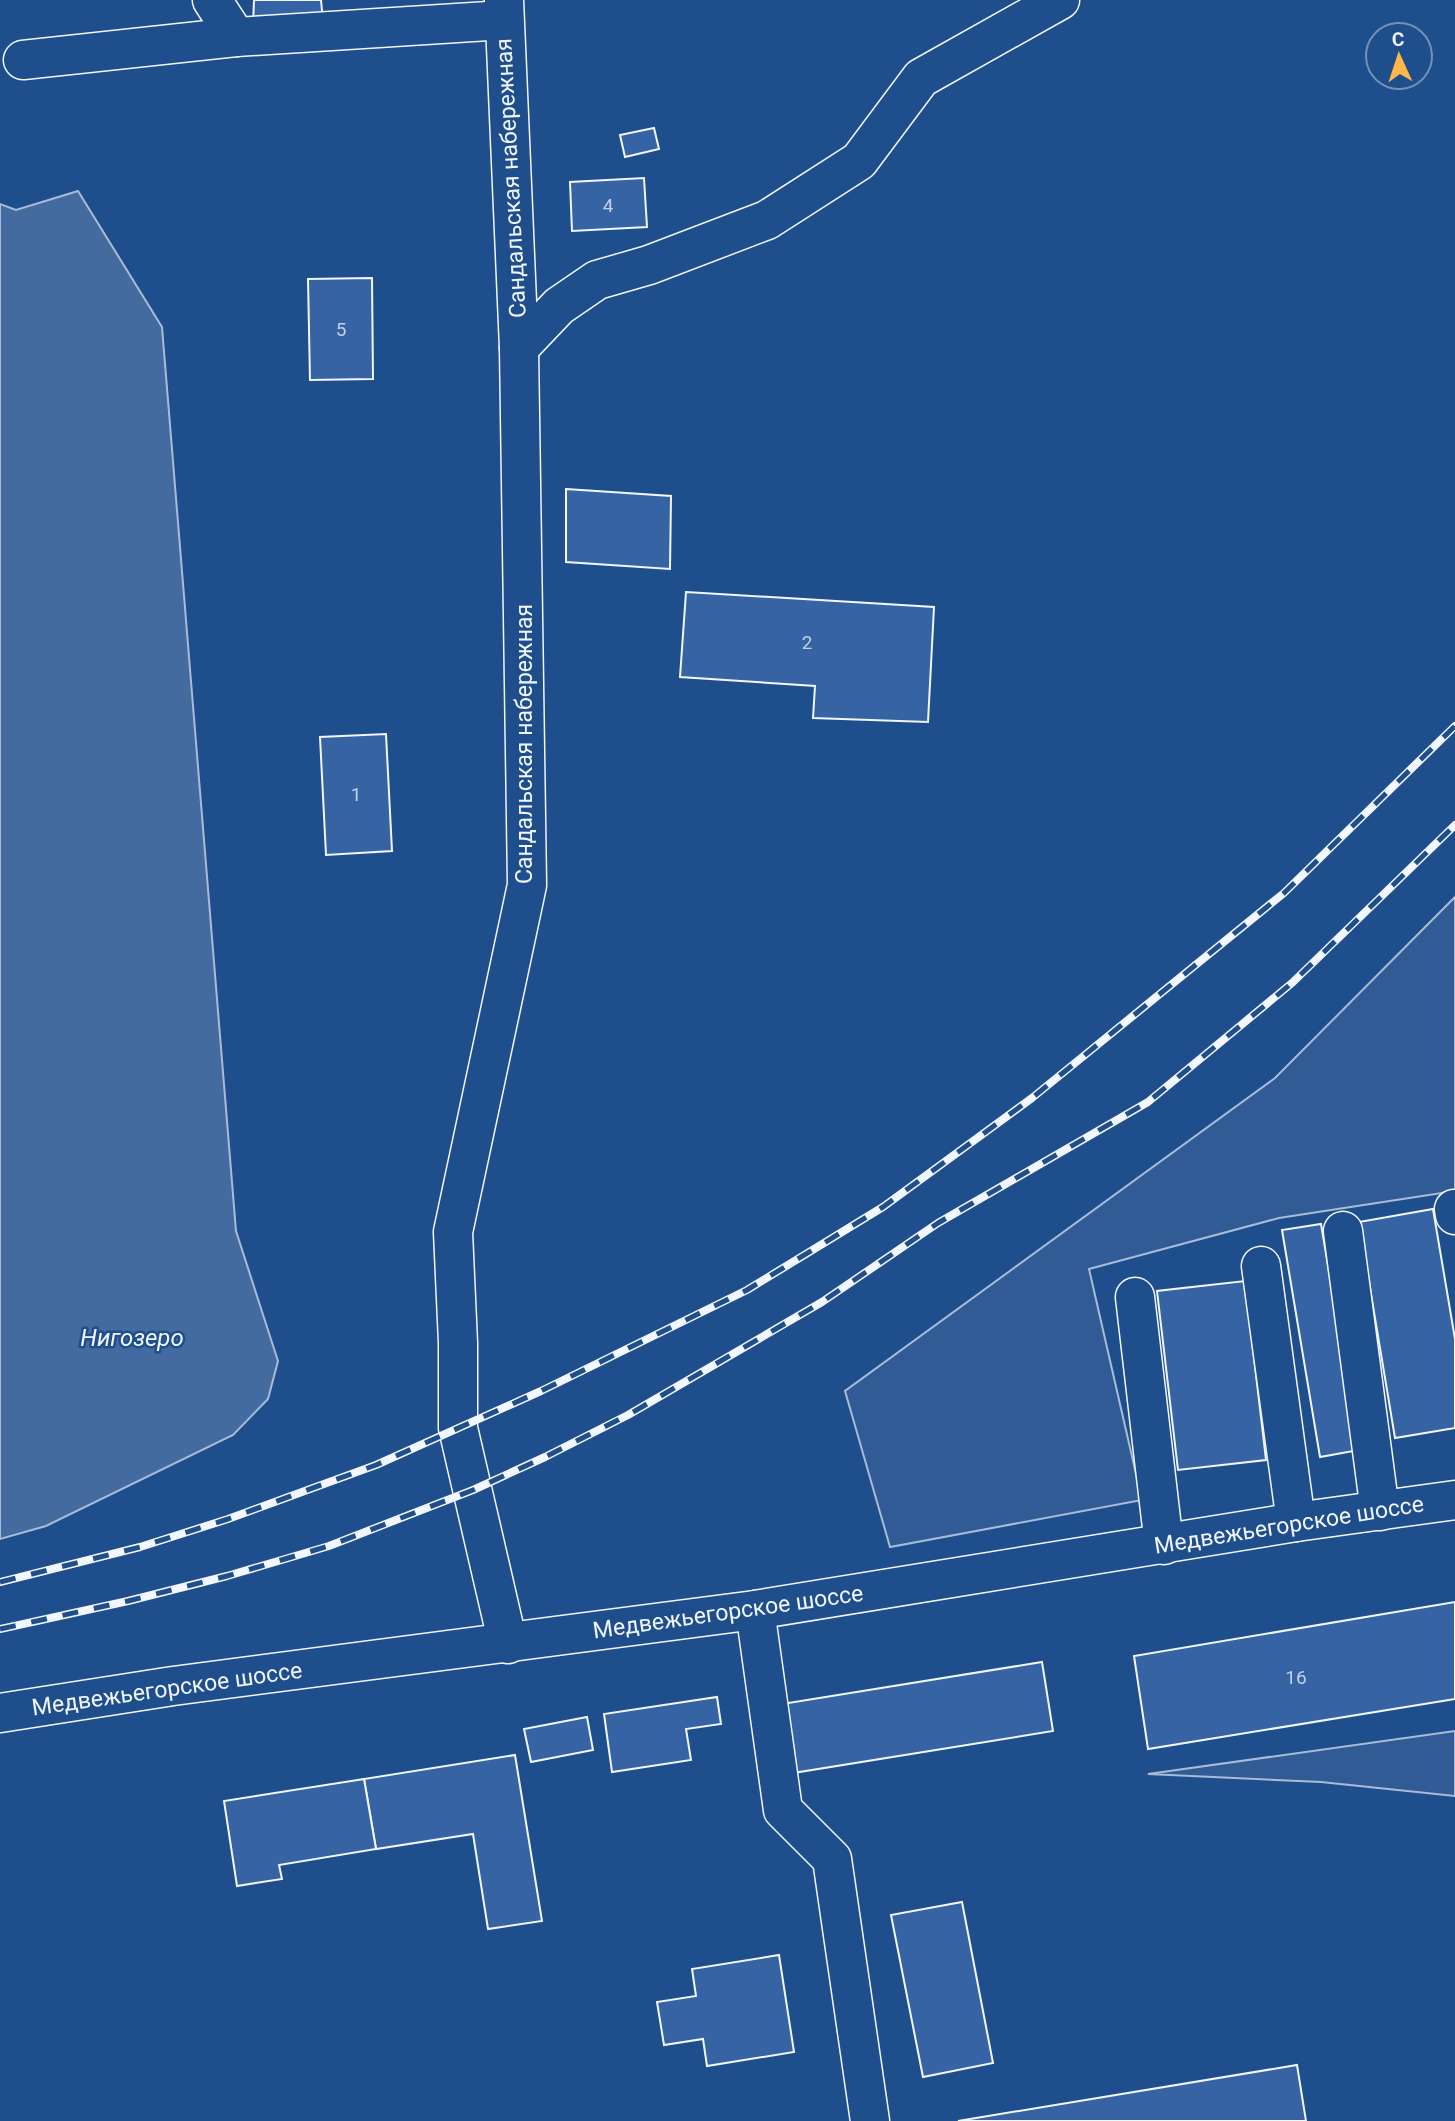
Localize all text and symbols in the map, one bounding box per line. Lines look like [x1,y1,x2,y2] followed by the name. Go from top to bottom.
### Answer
[1364,21,1434,91] north arrow
[1391,28,1405,51] text: С
[490,37,532,319] street label: Сандальская набережная
[603,194,614,217] house number: 4
[336,318,346,341] house number: 5
[511,604,538,884] street label: Сандальская набережная
[802,631,812,654] house number: 2
[351,783,361,806] house number: 1
[80,1324,184,1352] water label: Нигозеро
[1152,1490,1426,1560] street label: Медвежьегорское шоссе
[591,1580,865,1644] street label: Медвежьегорское шоссе
[30,1657,304,1721] street label: Медвежьегорское шоссе
[1285,1666,1307,1689] house number: 16

